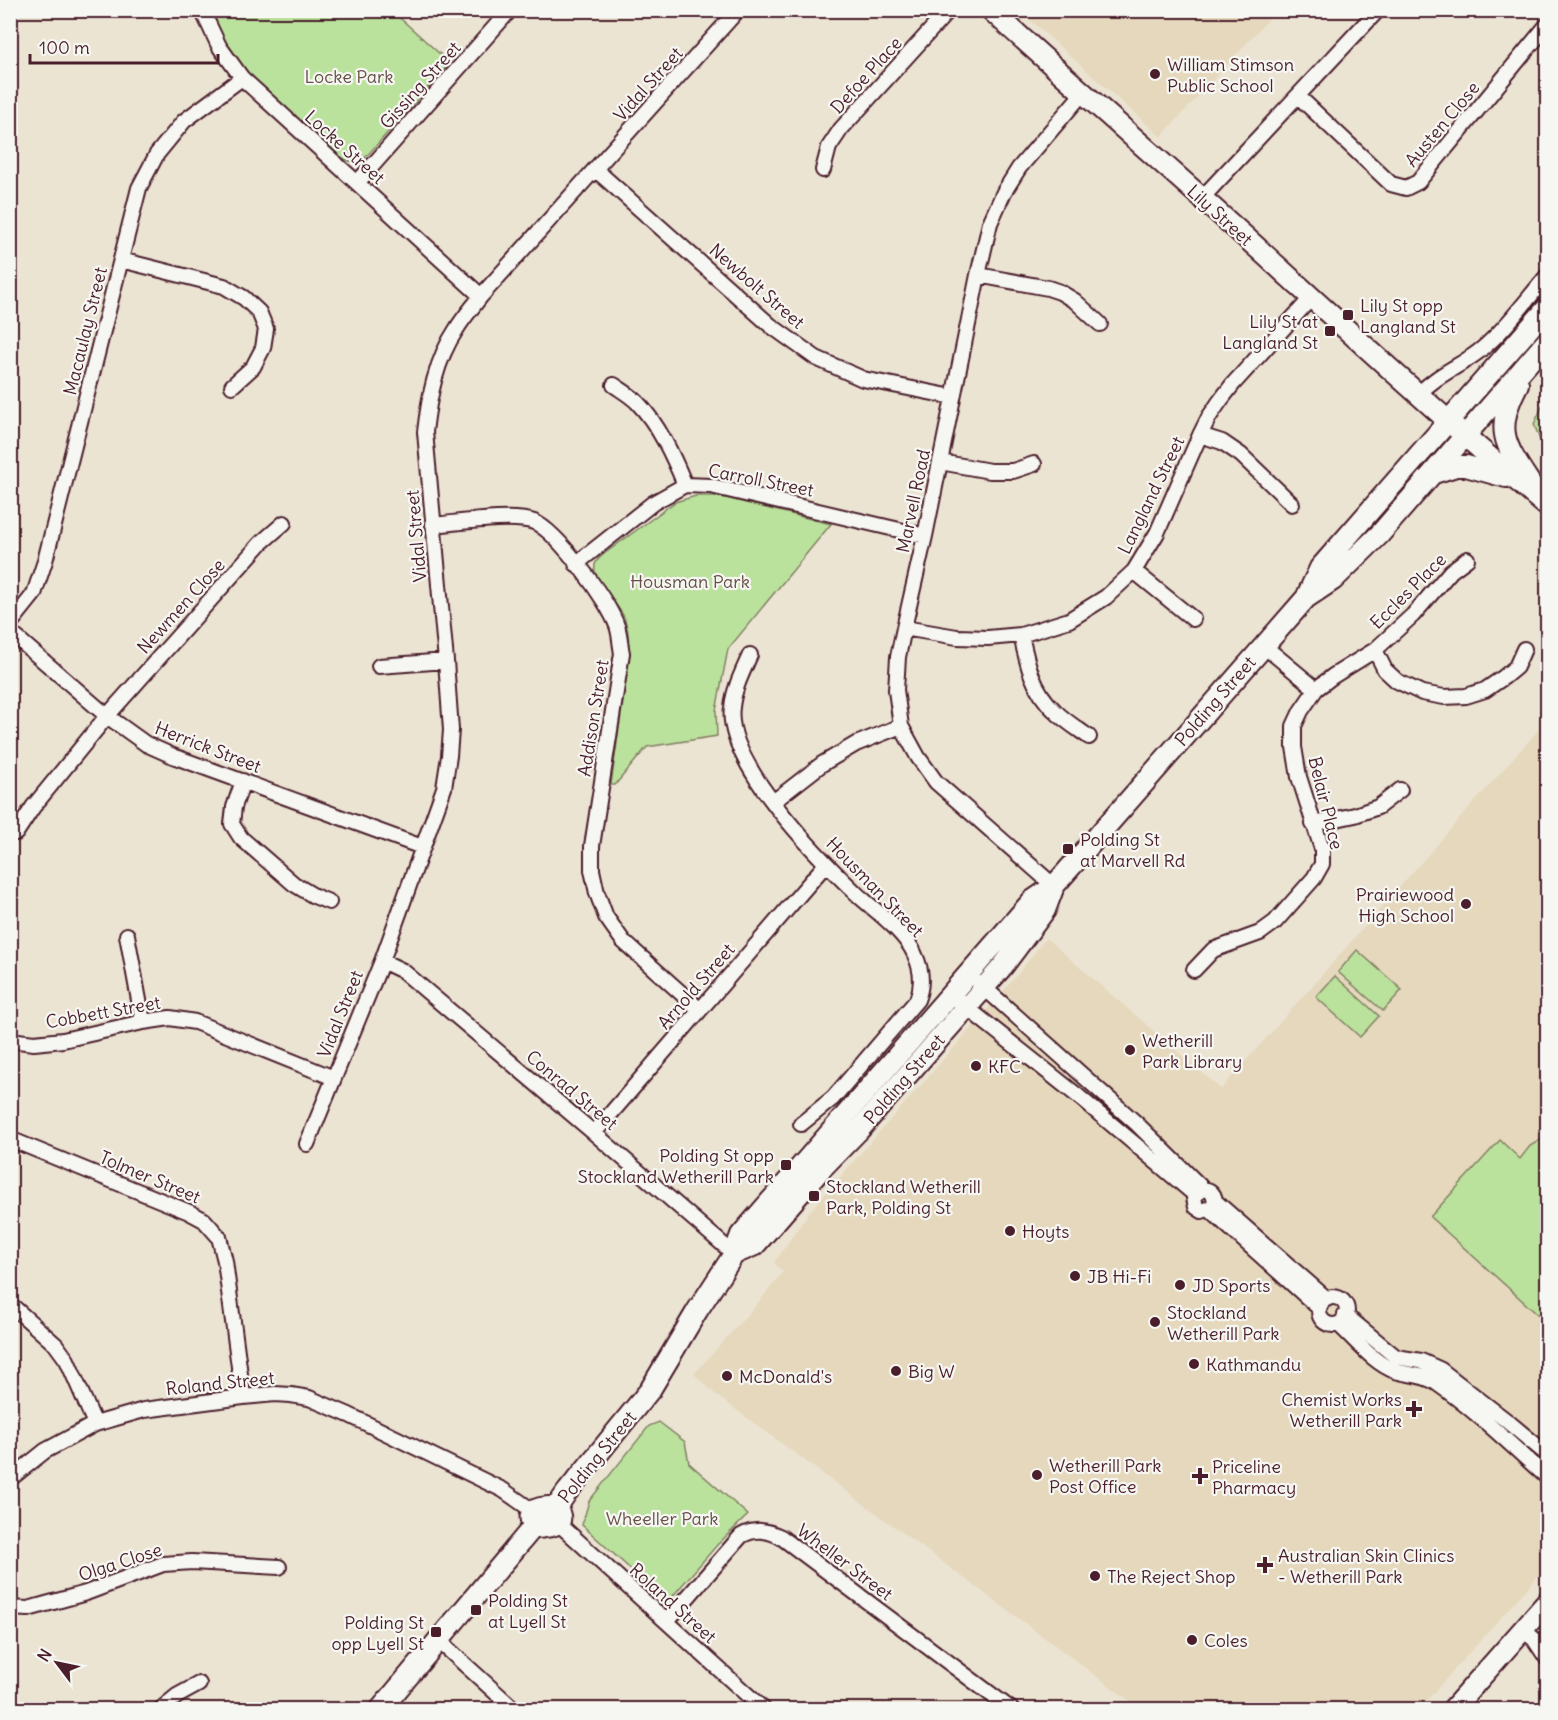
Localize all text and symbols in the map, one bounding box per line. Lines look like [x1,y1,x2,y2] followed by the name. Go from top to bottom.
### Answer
[30,27,218,65] scale bar
[825,32,907,118] street label: Defoe Place
[39,36,90,59] text: 100 m
[375,36,465,134] street label: Gissing Street
[609,42,687,126] street label: Vidal Street
[1167,53,1294,97] place label: William Stimson Public School
[304,65,394,88] park label: Locke Park
[1148,67,1162,81] marker: William Stimson Public School
[1400,77,1484,171] street label: Austen Close
[300,105,390,189] street label: Locke Street
[1182,180,1258,250] street label: Lily Street
[705,238,809,334] street label: Newbolt Street
[58,265,112,397] street label: Macaulay Street
[1360,294,1456,338] place label: Lily St opp Langland St
[1341,308,1355,322] marker: Lily St opp Langland St
[1222,310,1318,354] place label: Lily St at Langland St
[1323,324,1337,338] marker: Lily St at Langland St
[1113,432,1189,558] street label: Langland Street
[891,447,935,555] street label: Marvell Road
[706,459,816,501] street label: Carroll Street
[401,489,431,583] street label: Vidal Street
[1365,548,1451,634] street label: Eccles Place
[132,554,230,658] street label: Newmen Close
[630,570,750,593] park label: Housman Park
[1170,651,1260,751] street label: Polding Street
[572,658,614,778] street label: Addison Street
[152,716,264,778] street label: Herrick Street
[1303,754,1349,852] street label: Belair Place
[1080,828,1186,872] place label: Polding St at Marvell Rd
[821,832,929,942] street label: Housman Street
[1061,842,1075,856] marker: Polding St at Marvell Rd
[1356,883,1454,927] place label: Prairiewood High School
[1459,897,1473,911] marker: Prairiewood High School
[652,938,740,1034] street label: Arnold Street
[312,967,368,1061] street label: Vidal Street
[44,991,162,1033] street label: Cobbett Street
[859,1029,949,1129] street label: Polding Street
[1142,1029,1242,1073] place label: Wetherill Park Library
[1123,1043,1137,1057] marker: Wetherill Park Library
[522,1045,622,1135] street label: Conrad Street
[988,1055,1021,1078] place label: KFC
[969,1059,983,1073] marker: KFC
[578,1144,774,1188] place label: Polding St opp Stockland Wetherill Park
[96,1145,204,1209] street label: Tolmer Street
[779,1158,793,1172] marker: Polding St opp Stockland Wetherill Park
[826,1175,981,1219] place label: Stockland Wetherill Park, Polding St
[807,1189,821,1203] marker: Stockland Wetherill Park, Polding St
[1022,1220,1070,1243] place label: Hoyts
[1003,1224,1017,1238] marker: Hoyts
[1087,1265,1151,1288] place label: JB Hi-Fi
[1068,1269,1082,1283] marker: JB Hi-Fi
[1192,1274,1270,1297] place label: JD Sports
[1173,1278,1187,1292] marker: JD Sports
[1167,1301,1279,1345] place label: Stockland Wetherill Park
[1148,1315,1162,1329] marker: Stockland Wetherill Park
[1206,1353,1301,1376] place label: Kathmandu
[1187,1357,1201,1371] marker: Kathmandu
[908,1360,955,1383] place label: Big W
[889,1364,903,1378] marker: Big W
[739,1365,832,1388] place label: McDonald's
[165,1366,275,1400] street label: Roland Street
[720,1369,734,1383] marker: McDonald's
[1281,1388,1402,1432] place label: Chemist Works Wetherill Park
[1407,1402,1421,1416] marker: Chemist Works Wetherill Park
[553,1406,641,1508] street label: Polding Street
[1049,1454,1161,1498] place label: Wetherill Park Post Office
[1212,1455,1296,1499] place label: Priceline Pharmacy
[1030,1468,1044,1482] marker: Wetherill Park Post Office
[1193,1469,1207,1483] marker: Priceline Pharmacy
[606,1507,718,1530] park label: Wheeller Park
[793,1519,897,1605] street label: Wheller Street
[75,1538,165,1586] street label: Olga Close
[1278,1544,1454,1588] place label: Australian Skin Clinics - Wetherill Park
[1256,1556,1274,1574] marker: Australian Skin Clinics - Wetherill Park
[625,1558,721,1648] street label: Roland Street
[1107,1565,1236,1588] place label: The Reject Shop
[1088,1569,1102,1583] marker: The Reject Shop
[488,1589,568,1633] place label: Polding St at Lyell St
[469,1603,483,1617] marker: Polding St at Lyell St
[331,1611,424,1655] place label: Polding St opp Lyell St
[429,1625,443,1639] marker: Polding St opp Lyell St
[1204,1629,1248,1652] place label: Coles
[27,1633,87,1693] north arrow
[1185,1633,1199,1647] marker: Coles
[33,1645,56,1665] text: N

